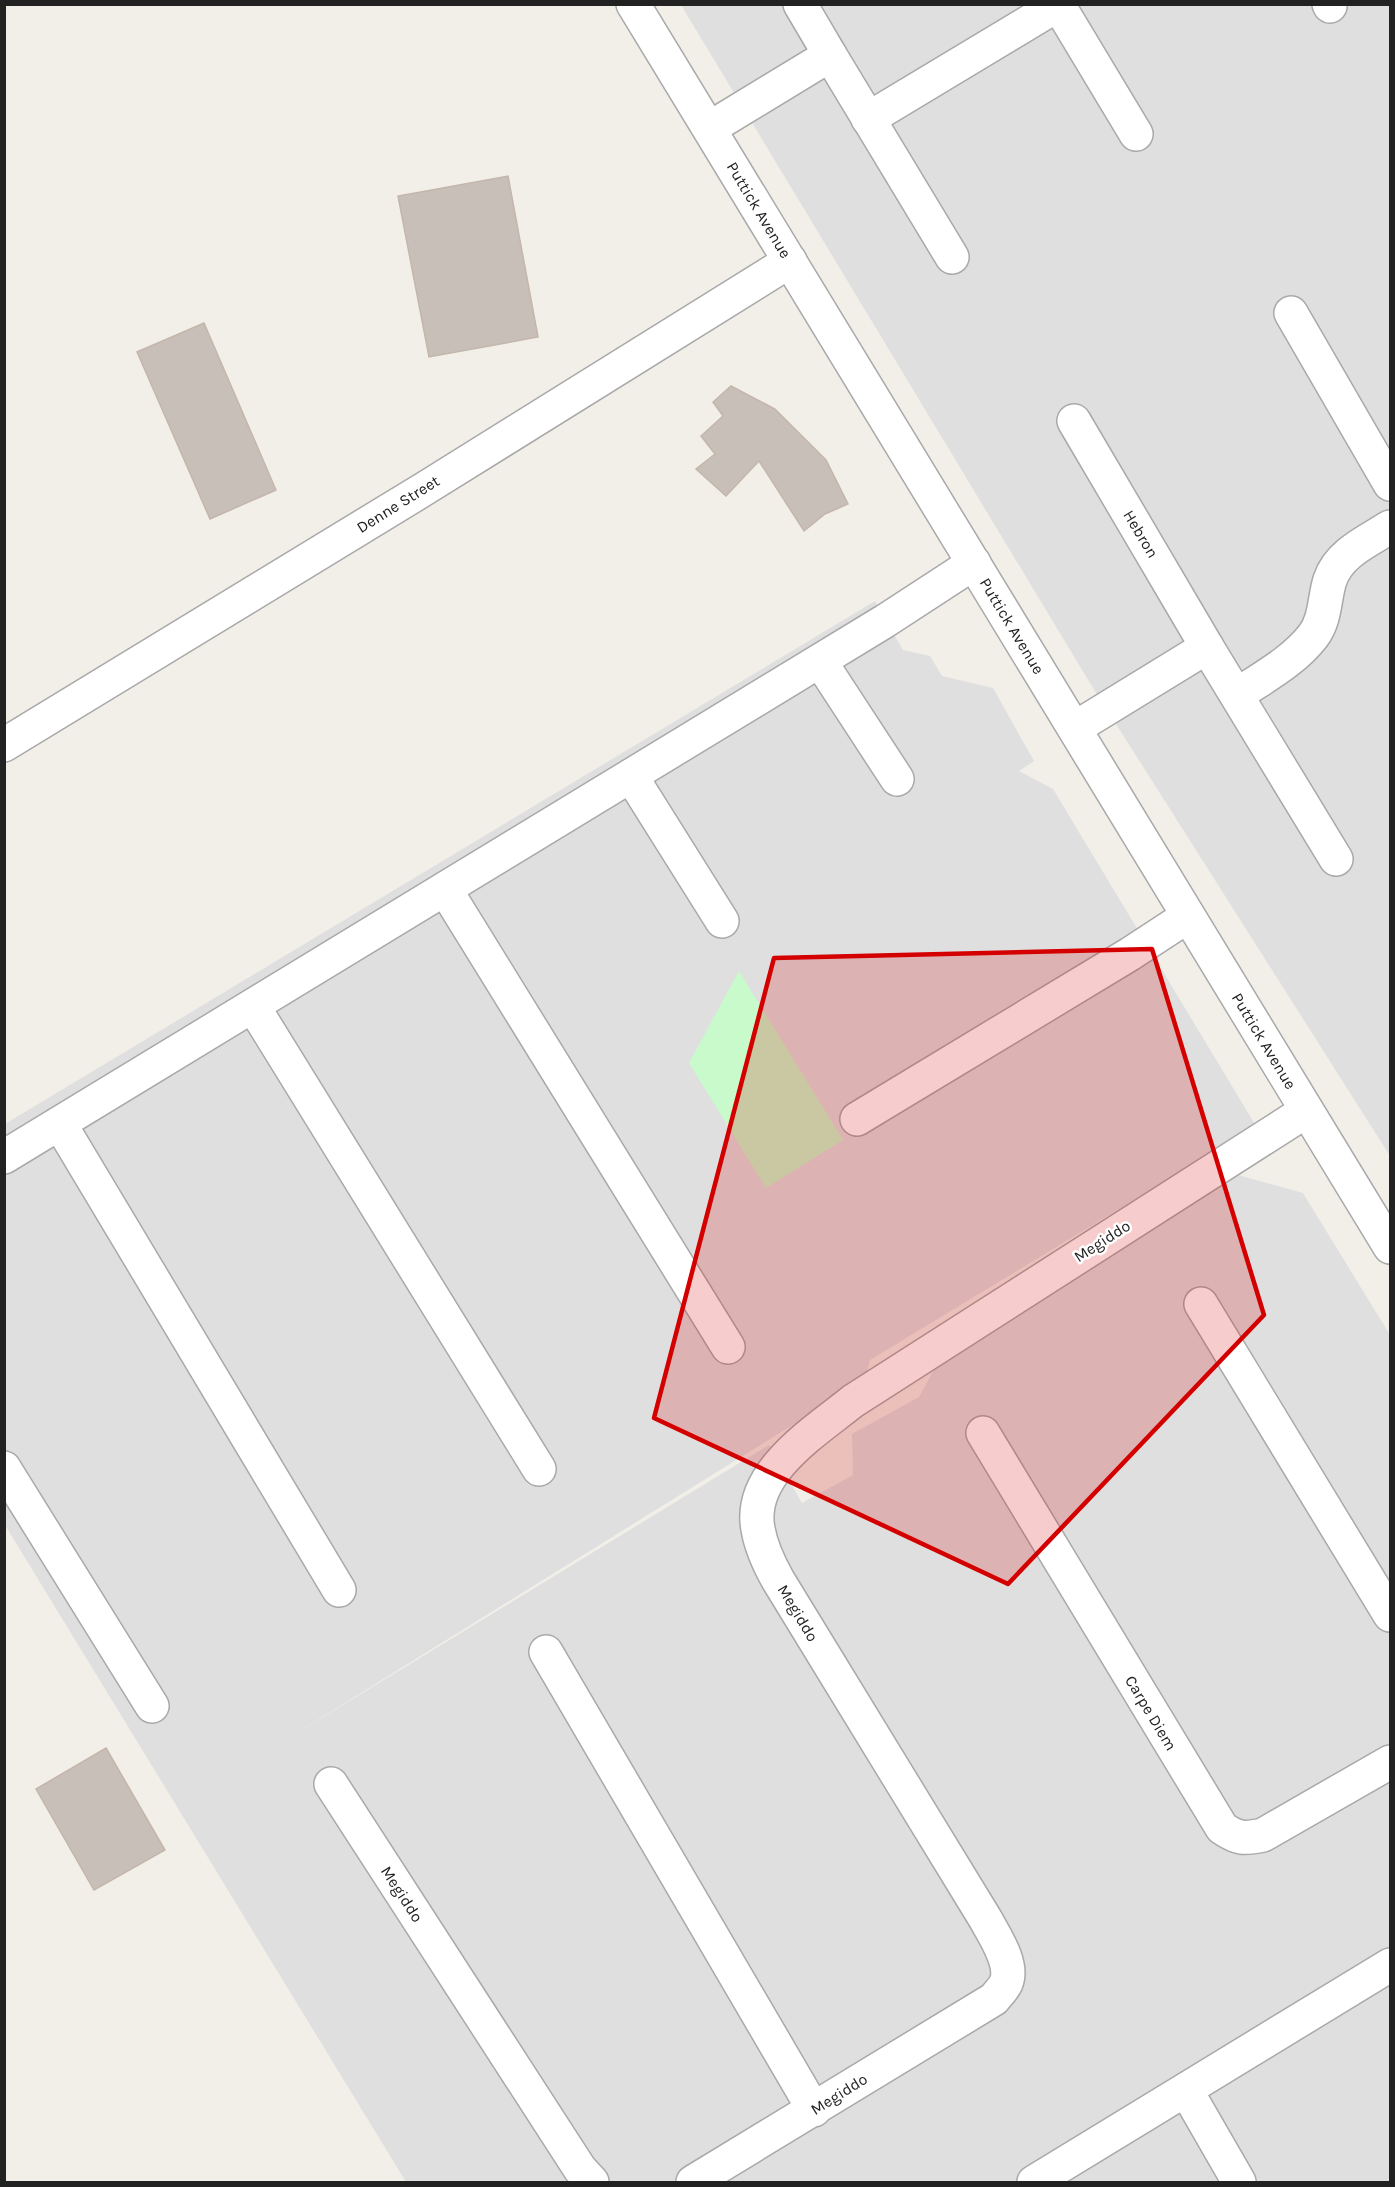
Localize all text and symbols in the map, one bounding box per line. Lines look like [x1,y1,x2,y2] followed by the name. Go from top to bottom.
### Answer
[723,158,795,262] street label: Puttick Avenue
[353,471,443,537] street label: Denne Street
[1119,507,1163,561] street label: Hebron
[976,574,1048,678] street label: Puttick Avenue
[1228,989,1300,1093] street label: Puttick Avenue
[1070,1216,1134,1266] street label: Megiddo
[774,1581,822,1645] street label: Megiddo
[1121,1672,1181,1754] street label: Carpe Diem
[377,1862,427,1926] street label: Megiddo
[807,2069,871,2119] street label: Megiddo

